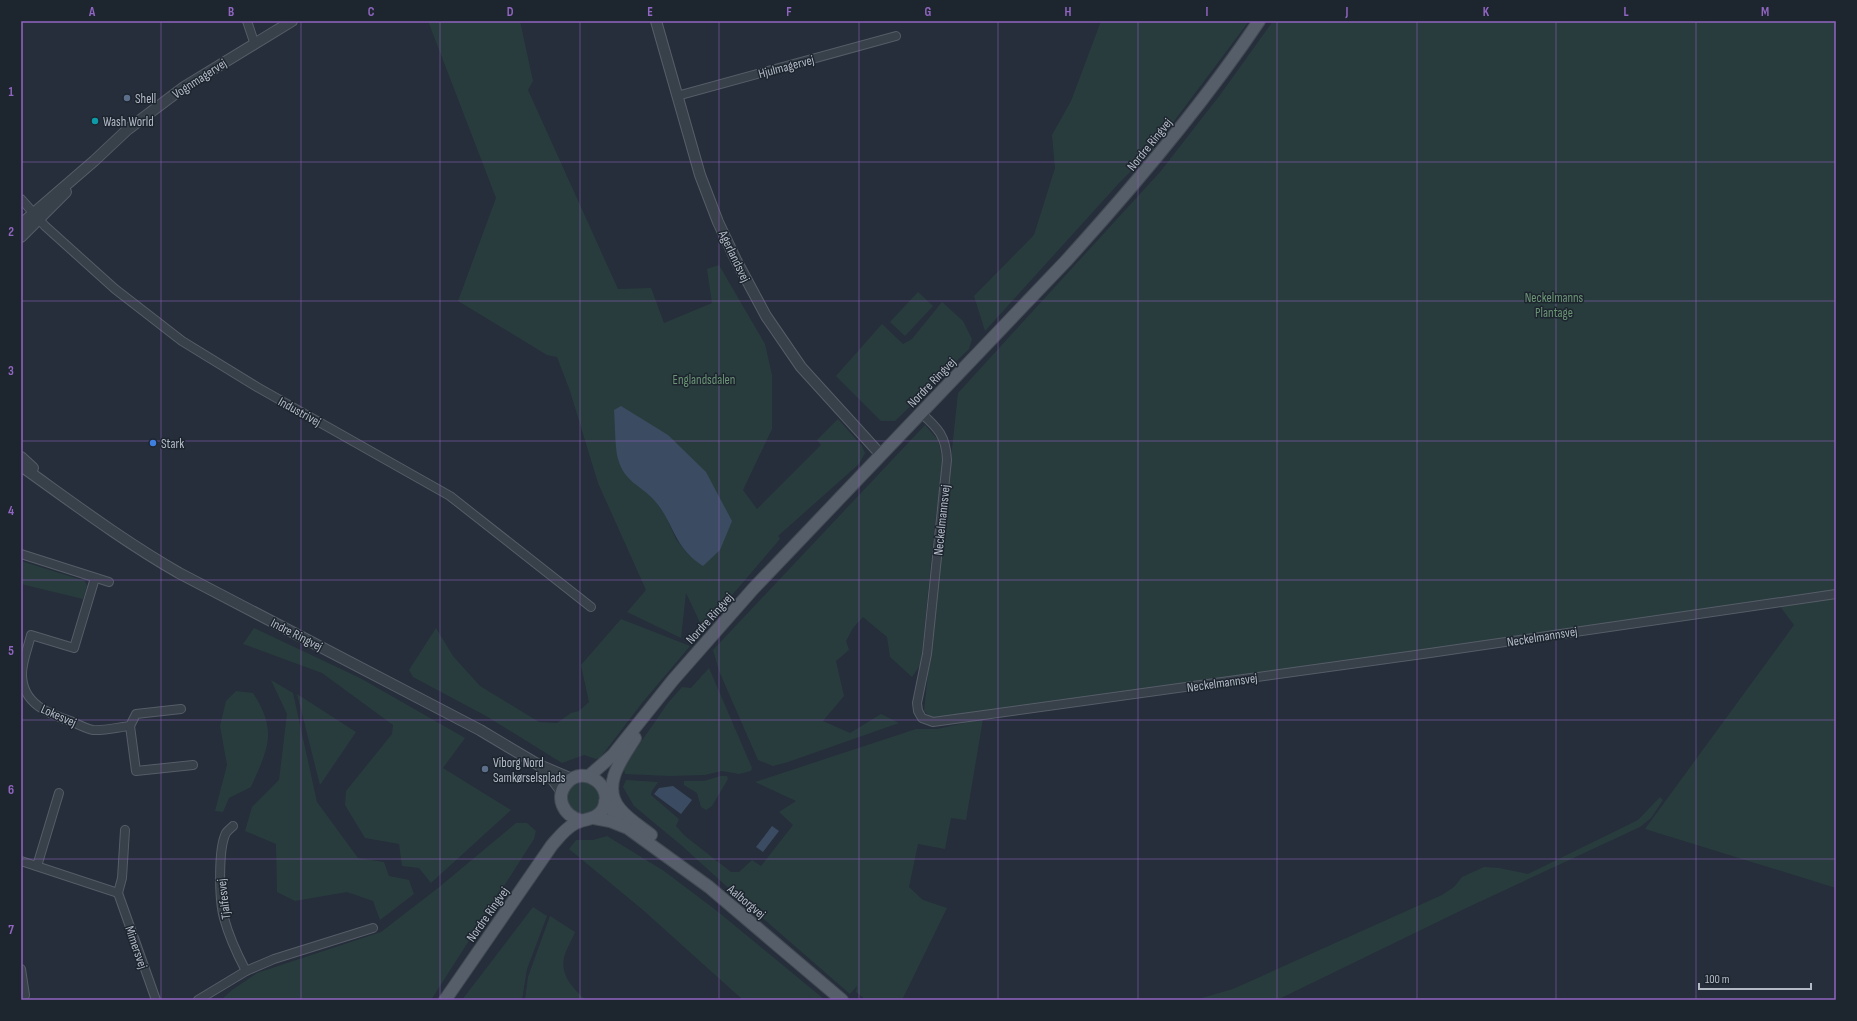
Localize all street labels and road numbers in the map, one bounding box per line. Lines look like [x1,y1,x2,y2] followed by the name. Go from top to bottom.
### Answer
[757,52,816,82] street label: Hjulmagervej
[169,55,230,102] street label: Vognmagervej
[1124,115,1176,174] street label: Nordre Ringvej
[714,227,753,285] street label: Agerlandsvej
[904,354,959,411] street label: Nordre Ringvej
[275,394,324,430] street label: Industrivej
[930,484,954,556] street label: Neckelmannsvej
[683,590,737,648] street label: Nordre Ringvej
[268,615,325,655] street label: Indre Ringvej
[1506,624,1578,650] street label: Neckelmannsvej
[1186,670,1258,696] street label: Neckelmannsvej
[38,701,79,731] street label: Lokesvej
[214,878,234,920] street label: Tjalfesvej
[723,881,769,922] street label: Aalborgvej
[463,884,513,945] street label: Nordre Ringvej
[121,924,151,971] street label: Mimersvej

